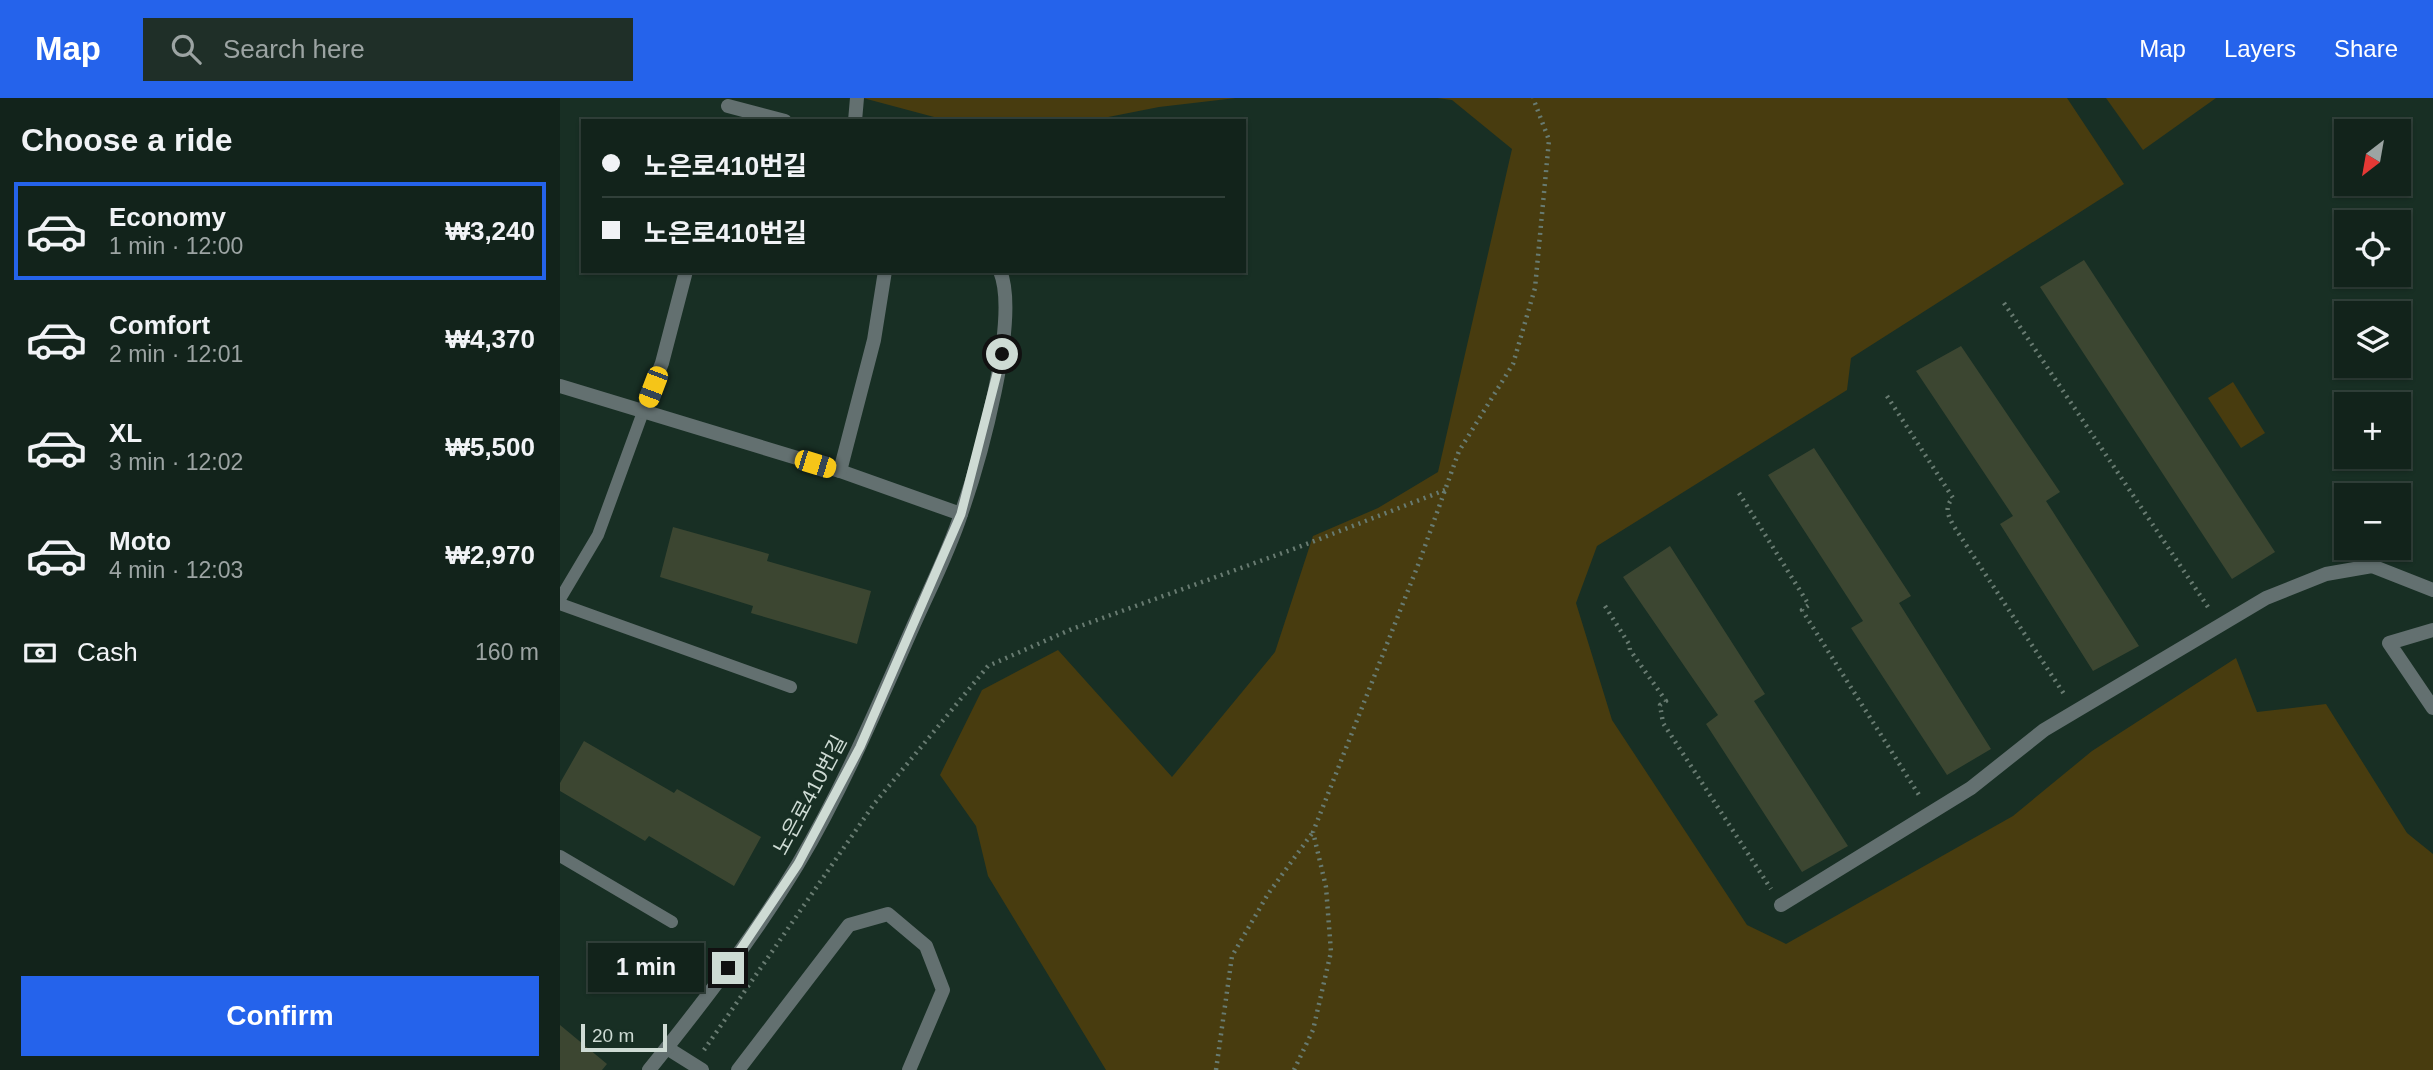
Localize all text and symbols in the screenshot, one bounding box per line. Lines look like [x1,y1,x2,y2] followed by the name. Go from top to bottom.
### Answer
[143,18,633,81] search box
[35,30,101,67] text: Map
[167,30,205,68] icon: search
[223,34,365,64] text: Search here
[2139,35,2186,62] text: Map
[2224,35,2296,62] text: Layers
[2334,35,2398,62] text: Share
[2334,119,2412,196] north arrow
[2334,119,2411,560] map controls
[21,122,233,158] text: Choose a ride
[644,151,807,181] text: 노은로410번길
[25,200,88,263] icon: car
[109,202,226,232] text: Economy
[2334,210,2411,287] button: locate
[445,216,535,246] text: ₩3,240
[644,218,807,248] text: 노은로410번길
[109,233,243,259] text: 1 min · 12:00
[2334,301,2411,378] button: layers
[25,308,88,371] icon: car
[109,310,210,340] text: Comfort
[445,324,535,354] text: ₩4,370
[986,338,1018,370] route start
[109,341,243,367] text: 2 min · 12:01
[636,364,671,410] car
[2334,392,2411,469] button: +
[25,416,88,479] icon: car
[109,418,142,448] text: XL
[445,432,535,462] text: ₩5,500
[792,448,839,480] car
[109,449,243,475] text: 3 min · 12:02
[2334,483,2411,560] button: −
[25,524,88,587] icon: car
[109,526,171,556] text: Moto
[445,540,535,570] text: ₩2,970
[109,557,243,583] text: 4 min · 12:03
[21,634,59,672] icon: cash
[77,637,138,667] text: Cash
[475,639,539,665] text: 160 m
[769,731,851,858] street label: 노은로410번길
[588,944,704,992] callout: 1 min
[712,952,744,984] route end
[616,954,676,980] text: 1 min
[21,976,539,1056] button: Confirm
[581,1021,667,1053] scale bar
[592,1025,634,1046] text: 20 m

